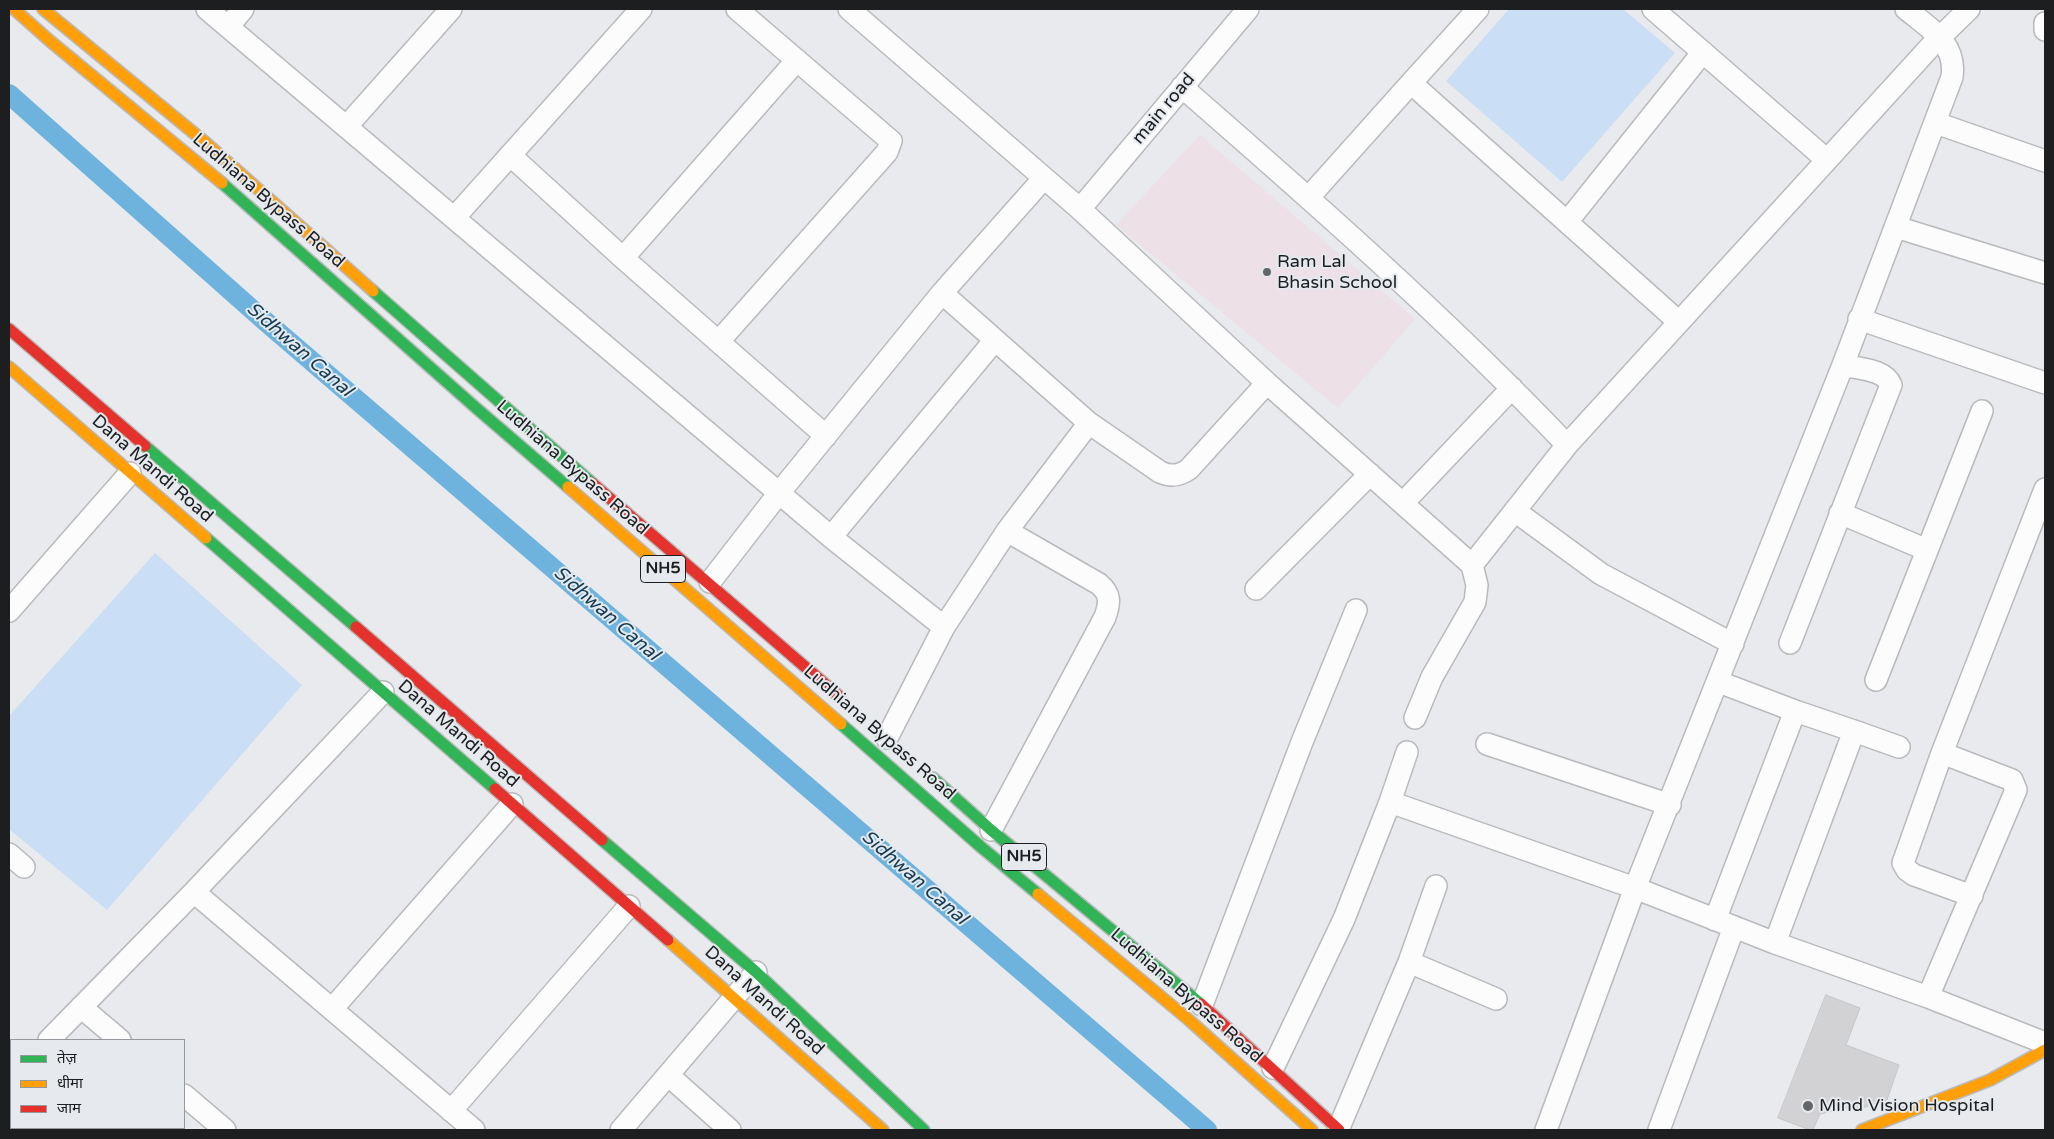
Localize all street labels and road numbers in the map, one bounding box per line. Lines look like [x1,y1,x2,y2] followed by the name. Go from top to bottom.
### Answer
[1128,69,1200,149] street label: main road
[187,129,349,273] street label: Ludhiana Bypass Road
[491,396,653,540] street label: Ludhiana Bypass Road
[87,411,217,527] street label: Dana Mandi Road
[640,556,686,582] road number: NH5
[798,661,960,805] street label: Ludhiana Bypass Road
[393,676,523,792] street label: Dana Mandi Road
[1002,844,1046,870] road number: NH5
[1105,924,1267,1068] street label: Ludhiana Bypass Road
[700,942,828,1060] street label: Dana Mandi Road

